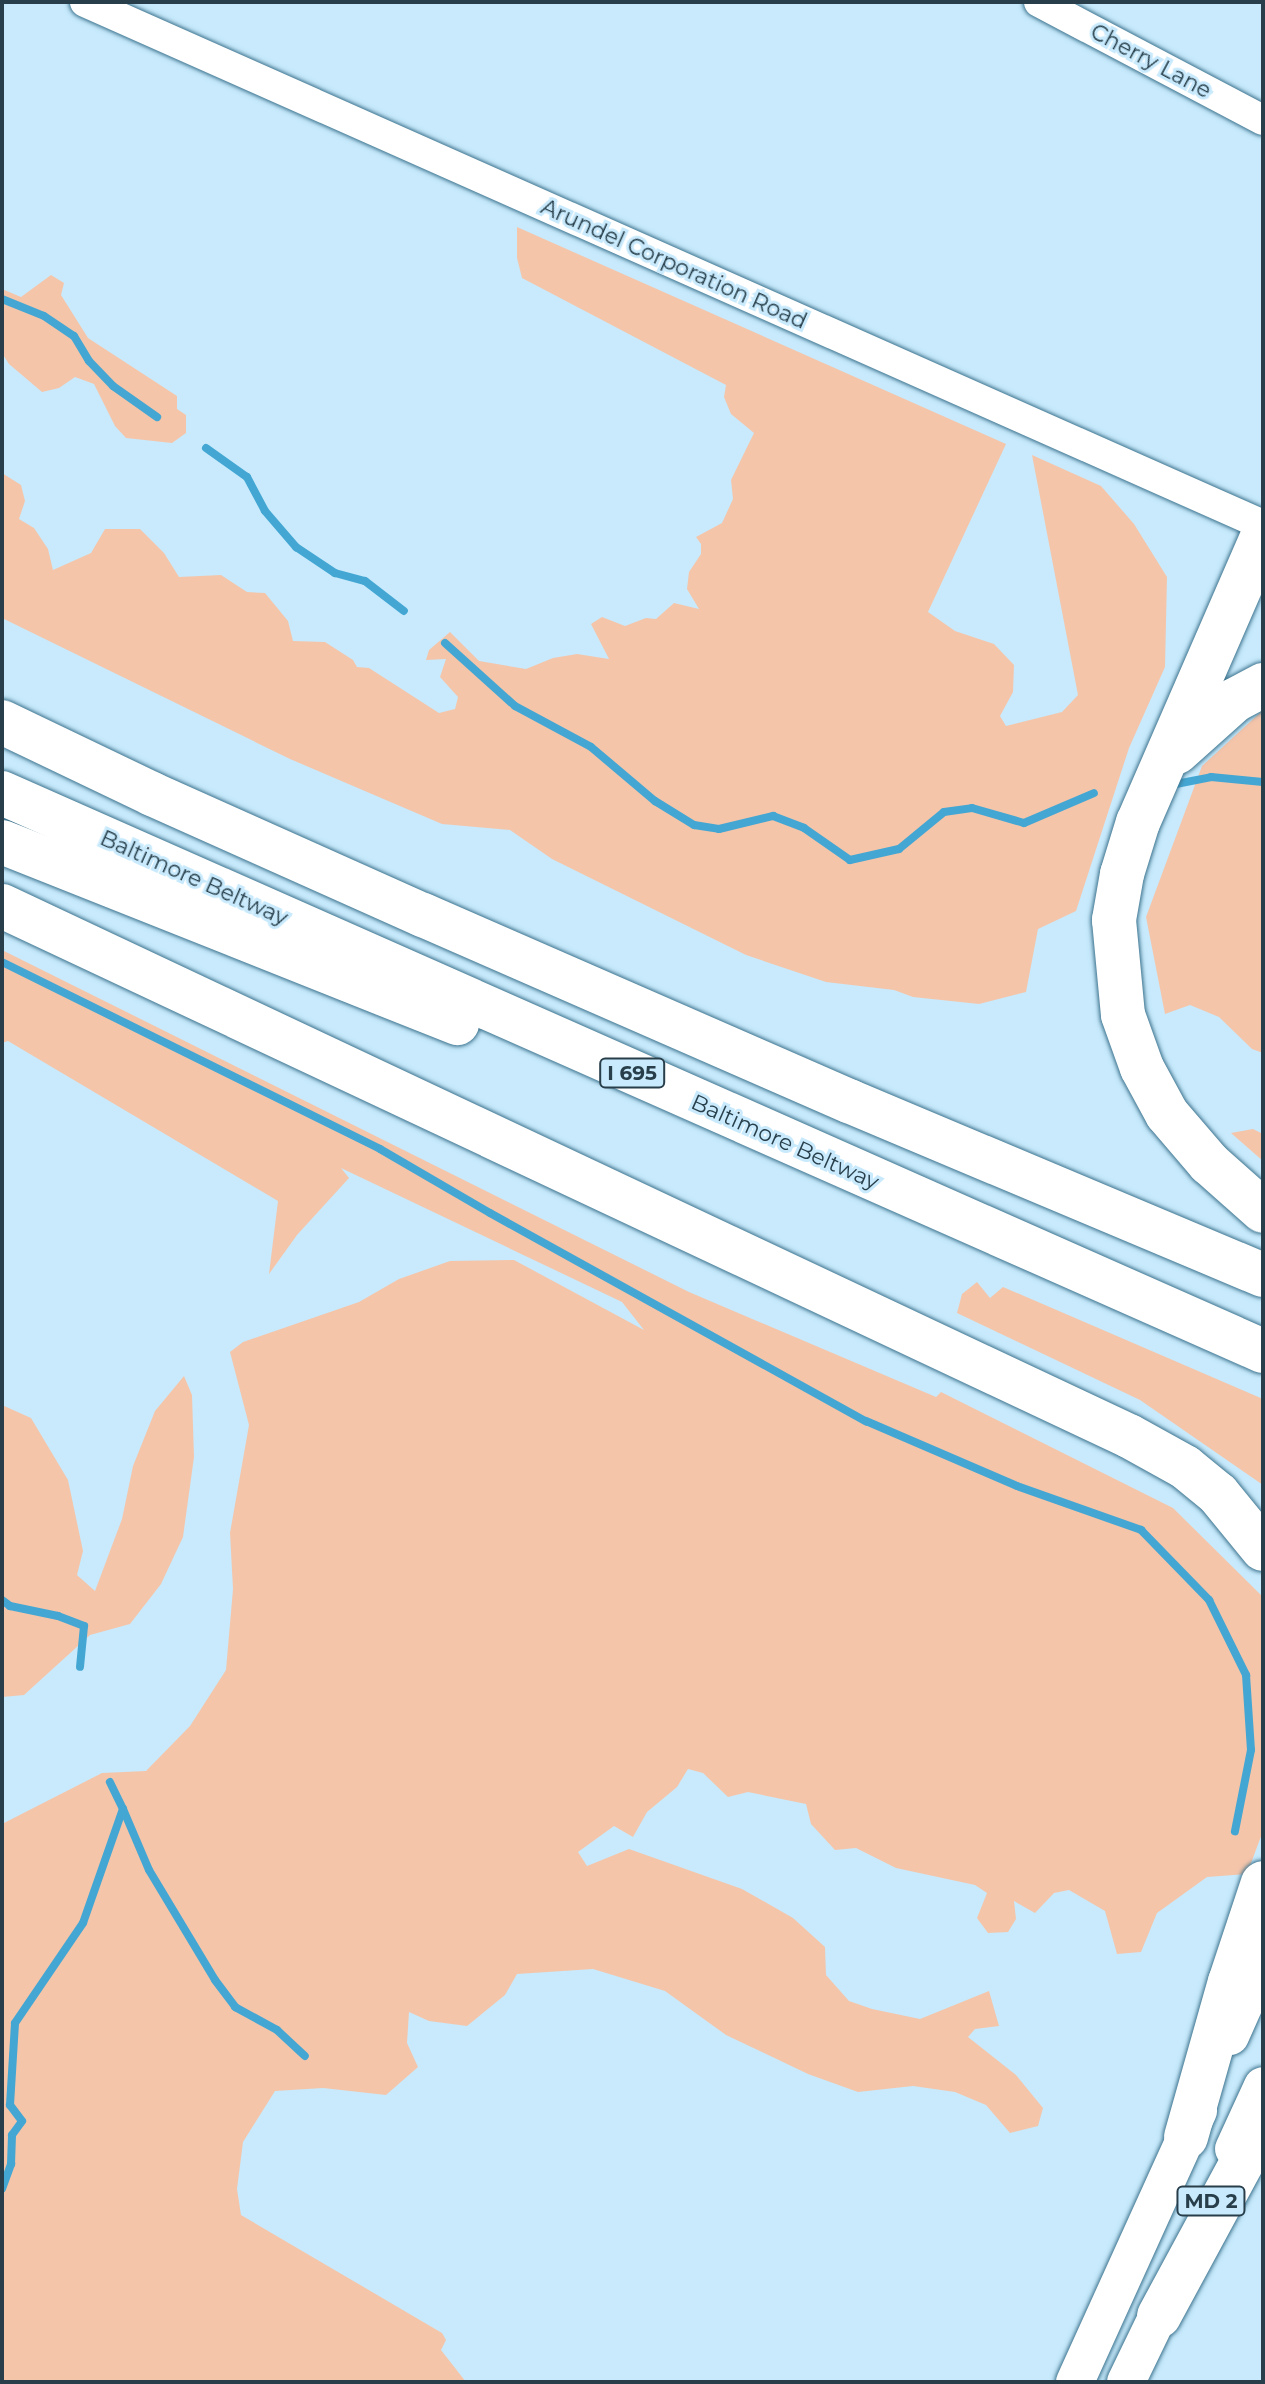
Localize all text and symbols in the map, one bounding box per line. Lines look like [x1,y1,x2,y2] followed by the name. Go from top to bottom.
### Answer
[1086,18,1216,104] street label: Cherry Lane
[537,193,811,335] street label: Arundel Corporation Road
[96,825,292,931] street label: Baltimore Beltway
[598,1057,666,1089] road number: I 695
[687,1089,883,1195] street label: Baltimore Beltway
[1175,2185,1247,2217] road number: MD 2

